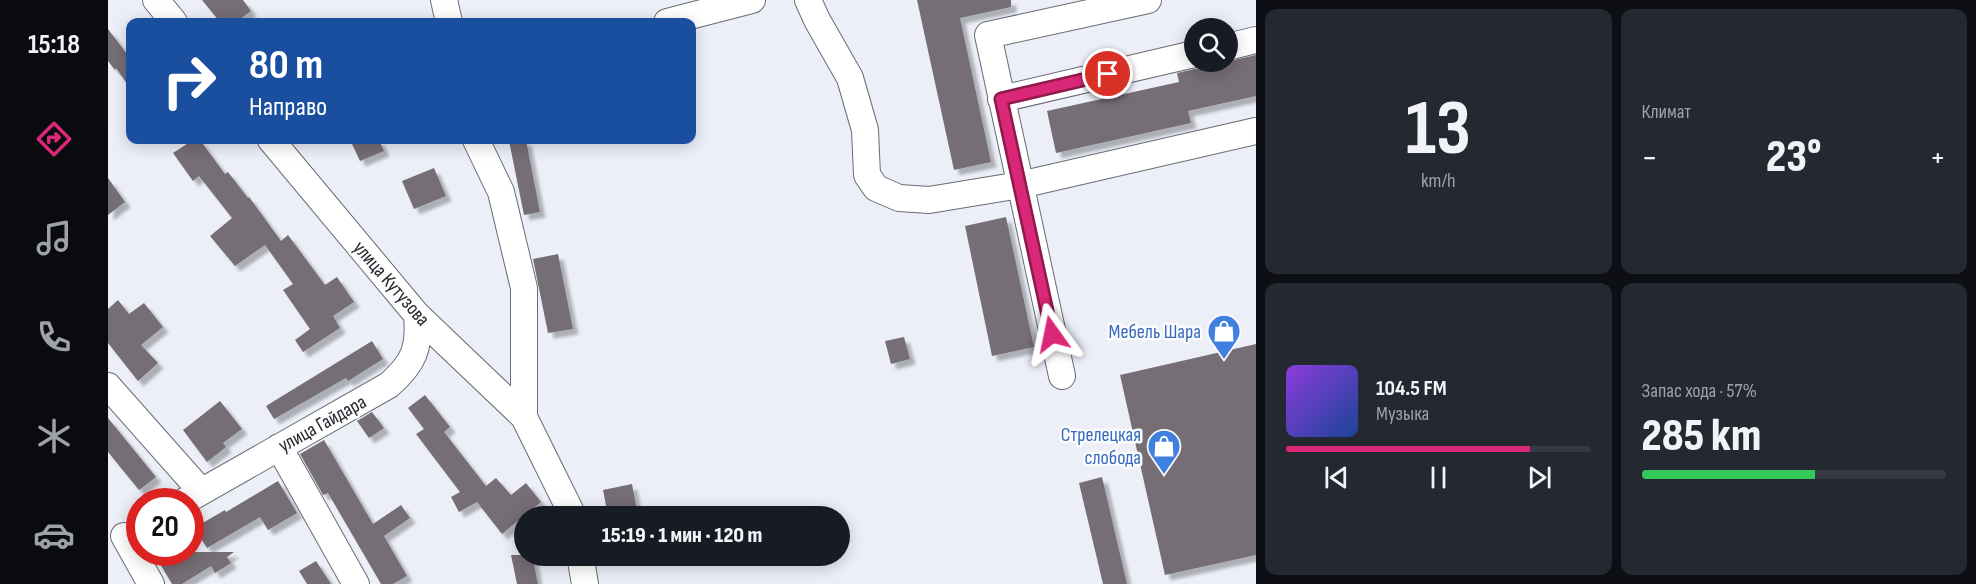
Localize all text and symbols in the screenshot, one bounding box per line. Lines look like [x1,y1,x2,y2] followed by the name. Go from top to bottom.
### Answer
[1184,18,1238,72] map controls
[1184,18,1238,72] button: search
[28,29,80,61] text: 15:18
[249,40,323,91] text: 80 m
[150,42,228,120] icon: right
[1082,48,1133,99] pin
[1091,57,1124,90] icon: arrive
[1405,83,1471,176] text: 13
[249,91,327,123] text: Направо
[1642,100,1691,124] text: Климат
[33,118,75,160] icon: directions
[1766,130,1821,185] text: 23°
[1642,138,1658,178] text: −
[1930,138,1946,178] text: +
[1421,169,1456,193] text: km/h
[33,217,75,259] icon: music
[348,236,435,331] street label: улица Кутузова
[1020,302,1084,366] position arrow
[1206,313,1242,360] shop icon: Мебель Шара
[33,316,75,358] icon: phone
[1109,320,1201,344] place label: Мебель Шара
[1376,375,1447,402] text: 104.5 FM
[1642,379,1757,403] text: Запас хода · 57%
[274,390,371,458] street label: улица Гайдара
[1376,402,1429,426] text: Музыка
[1642,409,1761,464] text: 285 km
[33,415,75,457] icon: climate
[1061,423,1141,470] place label: Стрелецкая слобода
[1146,428,1182,475] shop icon: Стрелецкая слобода
[1320,461,1353,494] icon: previous
[1422,461,1455,494] icon: pause
[1523,461,1556,494] icon: next
[126,488,204,566] speed limit sign: 20
[33,514,75,556] icon: car
[602,522,762,549] text: 15:19 · 1 мин · 120 m

